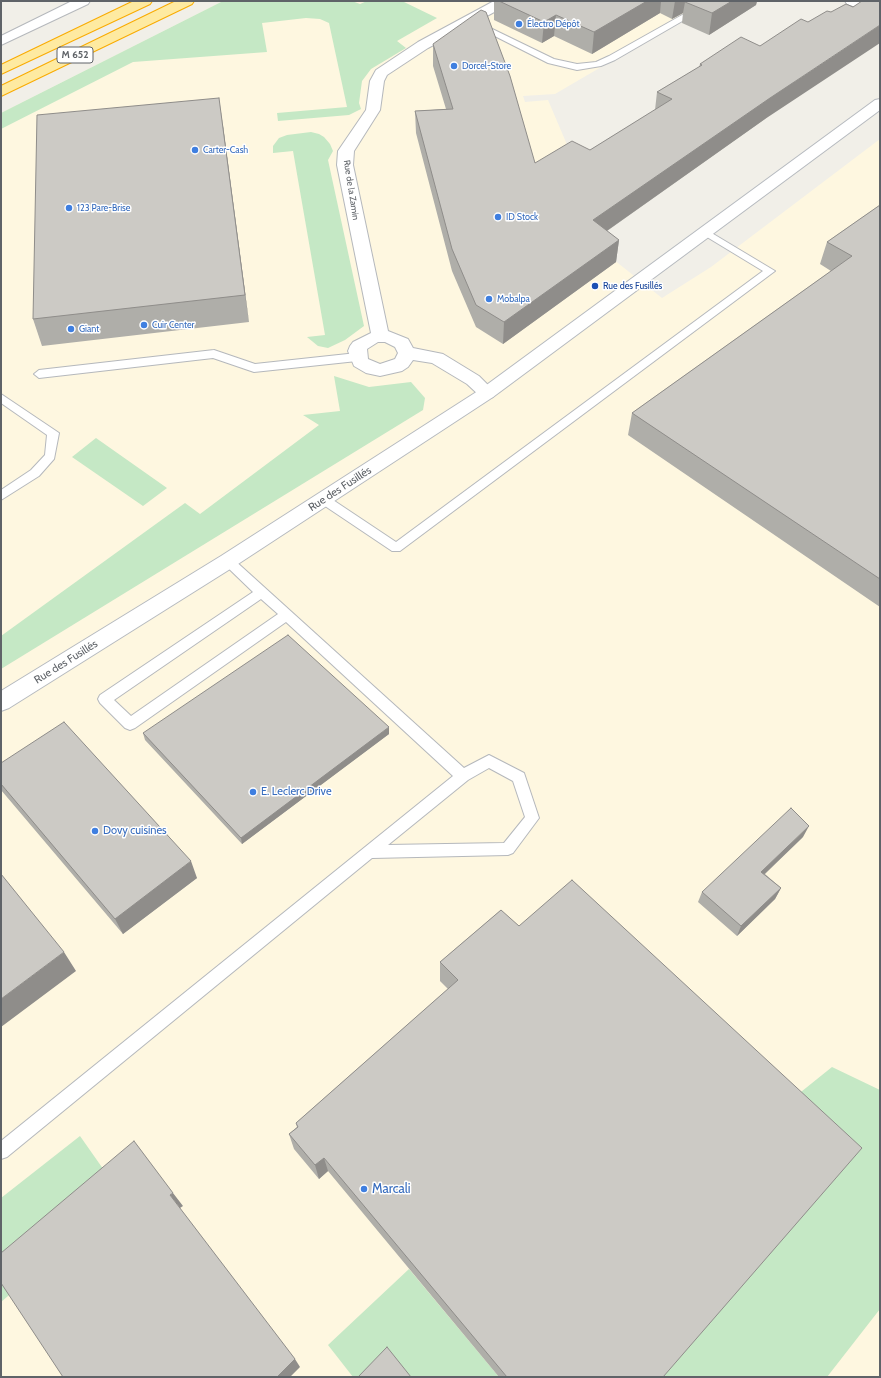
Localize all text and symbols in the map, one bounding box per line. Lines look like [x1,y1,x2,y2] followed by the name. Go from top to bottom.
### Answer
[514,19,524,29] marker: Électro Dépôt
[527,19,580,29] place label: Électro Dépôt
[57,47,93,63] road number: M 652
[449,61,459,71] marker: Dorcel-Store
[462,61,511,71] place label: Dorcel-Store
[190,145,200,155] marker: Carter-Cash
[203,145,248,155] place label: Carter-Cash
[341,159,361,221] street label: Rue de la Zamin
[64,203,74,213] marker: 123 Pare-Brise
[77,203,130,213] place label: 123 Pare-Brise
[493,212,503,222] marker: ID Stock
[506,212,538,222] place label: ID Stock
[590,281,600,291] marker: Rue des Fusillés
[603,281,662,291] place label: Rue des Fusillés
[484,294,494,304] marker: Mobalpa
[497,294,530,304] place label: Mobalpa
[139,320,149,330] marker: Cuir Center
[152,320,194,330] place label: Cuir Center
[66,324,76,334] marker: Giant
[79,324,99,334] place label: Giant
[306,464,374,514] street label: Rue des Fusillés
[32,637,100,687] street label: Rue des Fusillés
[261,785,332,799] place label: E. Leclerc Drive
[248,787,258,797] marker: E. Leclerc Drive
[103,824,167,838] place label: Dovy cuisines
[90,826,100,836] marker: Dovy cuisines
[372,1181,411,1197] place label: Marcali
[359,1184,369,1194] marker: Marcali

